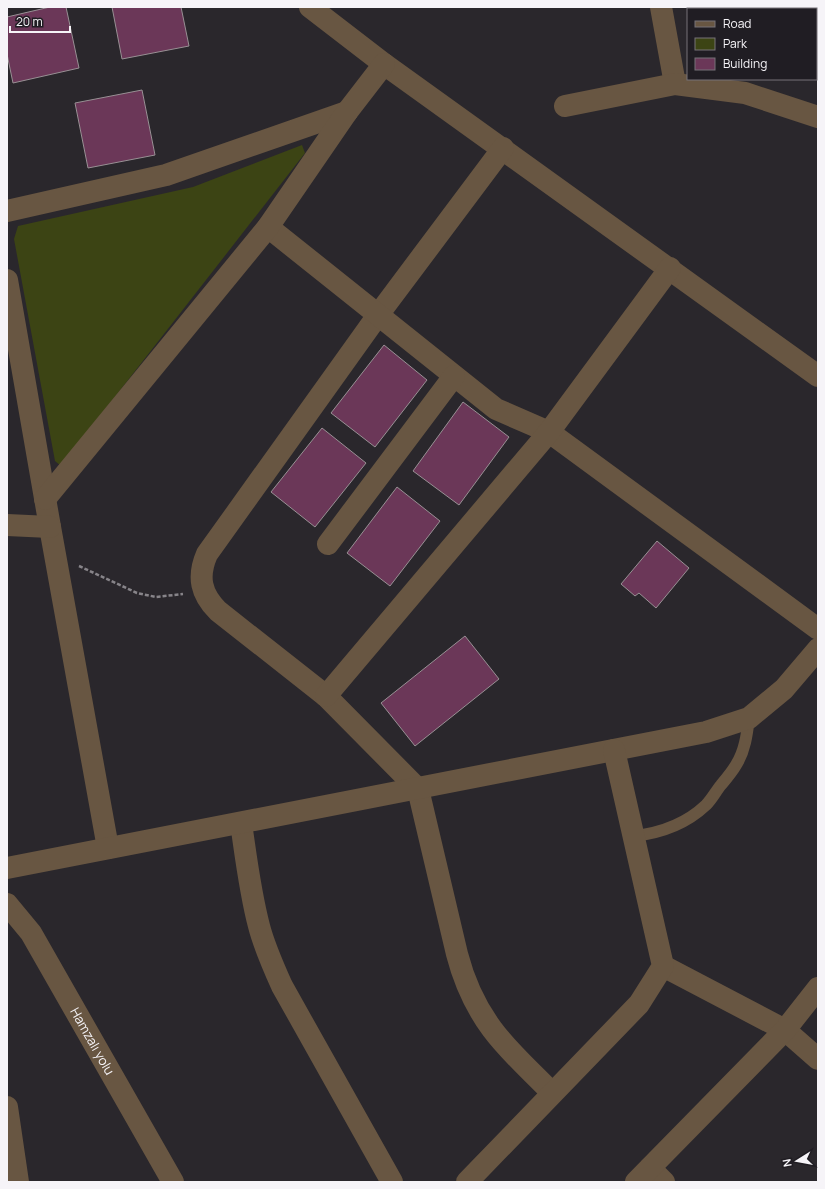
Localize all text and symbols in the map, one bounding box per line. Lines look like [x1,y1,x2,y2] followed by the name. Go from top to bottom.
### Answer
[10,8,70,34] scale bar
[687,8,817,80] legend
[16,13,43,30] text: 20 m
[723,15,751,32] text: Road
[723,35,748,52] text: Park
[723,55,767,72] text: Building
[66,1004,119,1078] street label: Hamzalı yolu
[777,1141,817,1181] north arrow
[779,1158,795,1168] text: N

